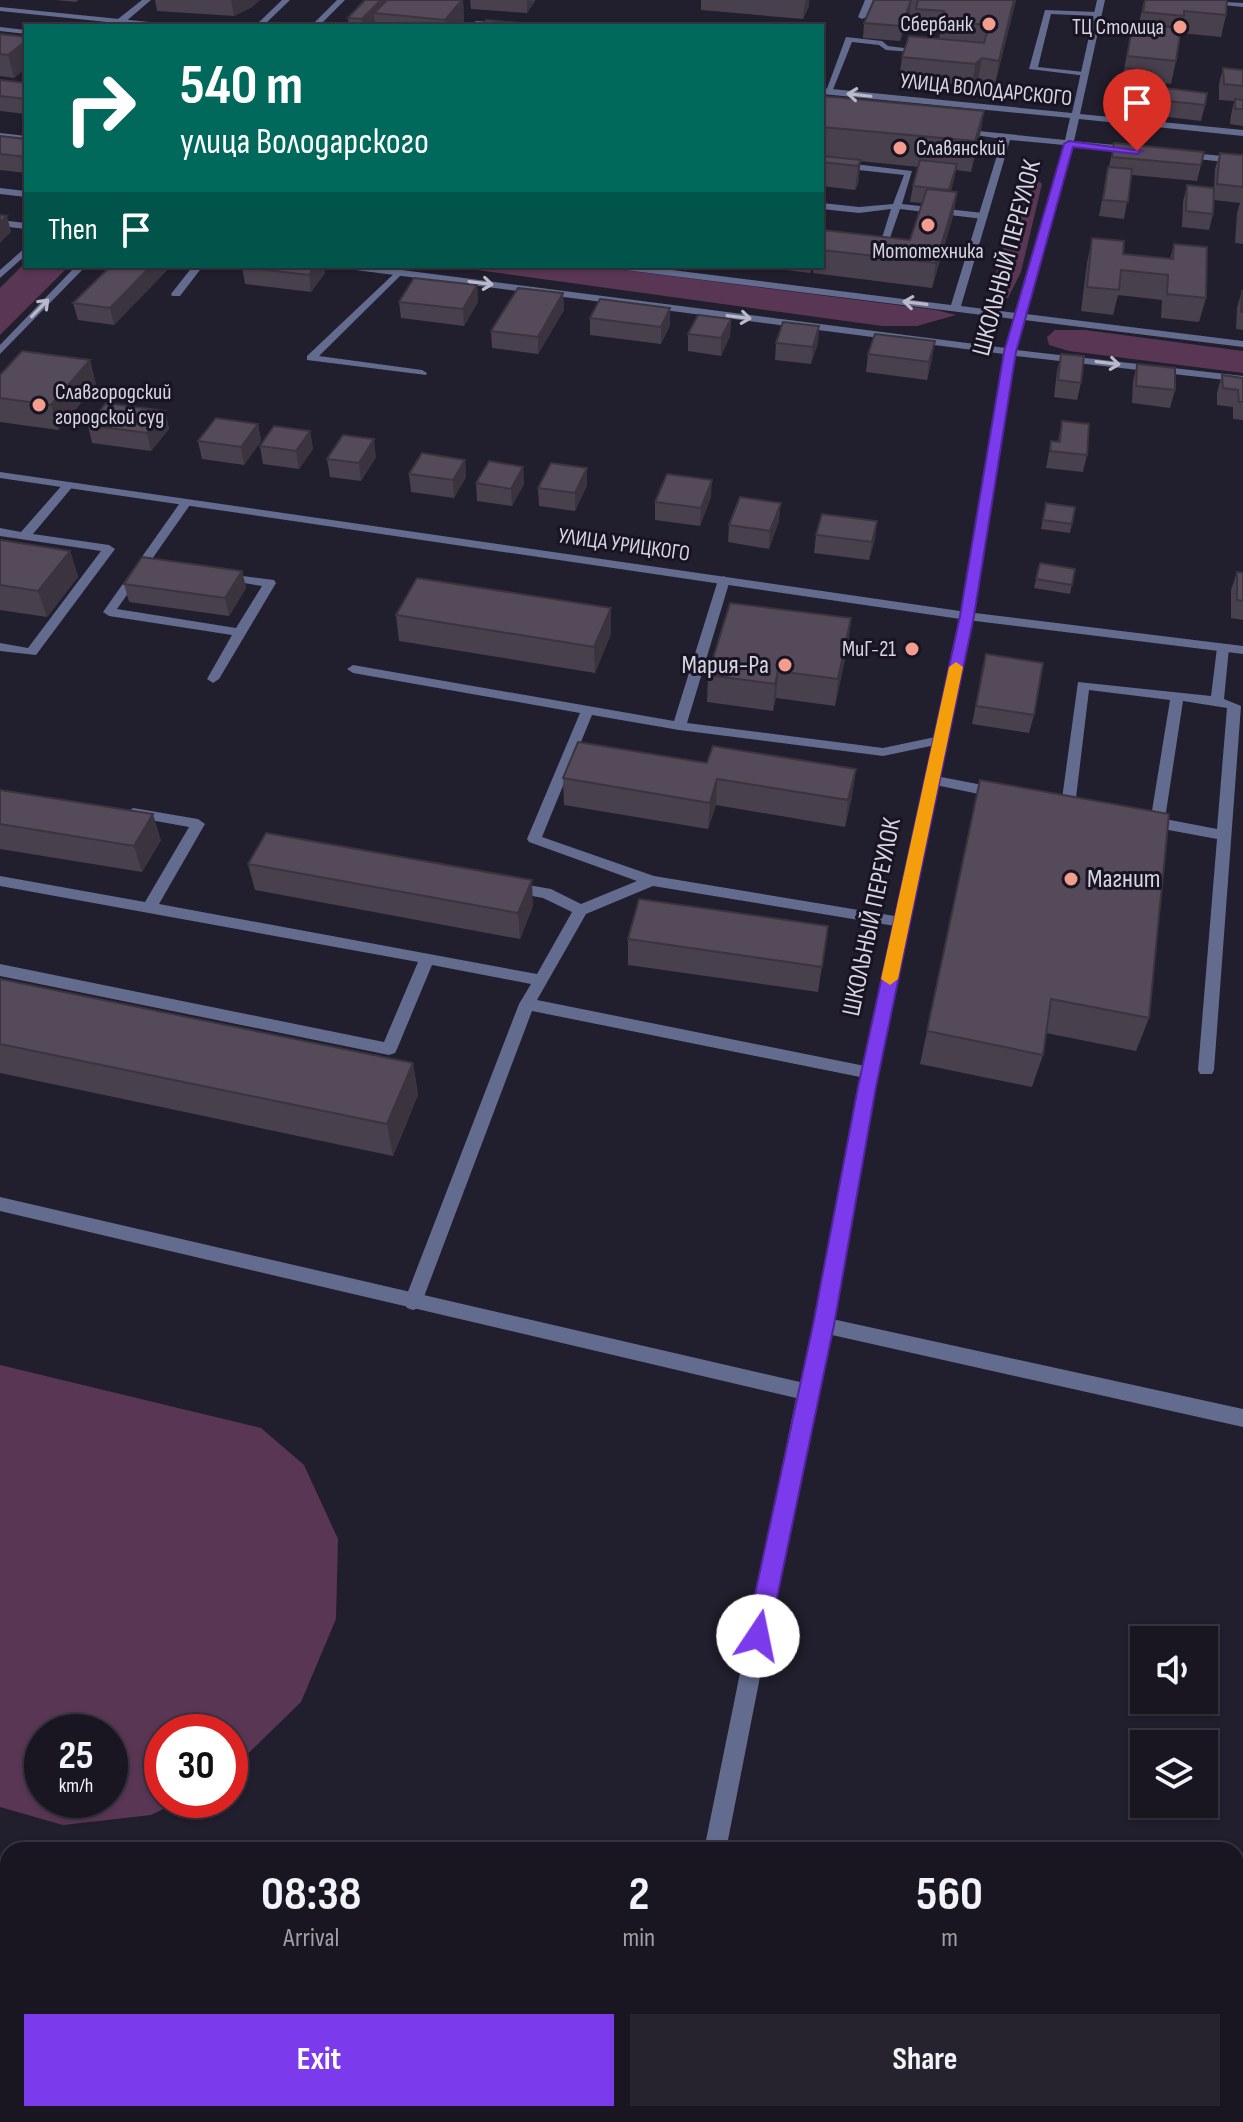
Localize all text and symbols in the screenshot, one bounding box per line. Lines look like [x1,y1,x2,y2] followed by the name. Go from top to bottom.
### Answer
[900,11,974,38] place label: Сбербанк
[1072,14,1164,41] place label: ТЦ Столица
[980,15,998,33] marker: Сбербанк
[1171,18,1189,36] marker: ТЦ Столица
[180,53,303,120] text: 540 m
[48,56,152,160] icon: right
[899,68,1073,112] street label: УЛИЦА ВОЛОДАРСКОГО
[1103,69,1171,151] pin
[1115,81,1159,125] icon: arrive
[846,87,873,102] one-way arrow
[180,121,429,164] text: улица Володарского
[916,135,1006,162] place label: Славянский
[891,139,909,157] marker: Славянский
[966,156,1048,359] street label: ШКОЛЬНЫЙ ПЕРЕУЛОК
[114,208,158,252] icon: arrive
[48,212,98,248] text: Then
[919,216,937,234] marker: Мототехника
[872,238,984,265] place label: Мототехника
[468,276,493,291] one-way arrow
[903,296,929,311] one-way arrow
[31,299,49,319] one-way arrow
[726,310,751,325] one-way arrow
[1094,356,1121,371] one-way arrow
[55,379,171,431] place label: Славгородский городской суд
[30,396,48,414] marker: Славгородский городской суд
[556,522,692,568] street label: УЛИЦА УРИЦКОГО
[842,636,896,663] place label: МиГ-21
[903,640,921,658] marker: МиГ-21
[682,650,769,681] place label: Мария-Ра
[776,656,794,674] marker: Мария-Ра
[836,815,908,1019] street label: ШКОЛЬНЫЙ ПЕРЕУЛОК
[1087,864,1160,895] place label: Магнит
[1062,870,1080,888] marker: Магнит
[716,1594,800,1678] position arrow
[1130,1626,1218,1818] map controls
[1130,1626,1218,1714] button: sound
[144,1714,248,1818] speed limit sign: 30
[1130,1730,1218,1818] button: layers
[58,1732,94,1780] text: 25
[59,1774,93,1798] text: km/h
[261,1866,361,1923] text: 08:38
[628,1866,649,1923] text: 2
[916,1866,983,1923] text: 560
[283,1923,339,1954] text: Arrival
[623,1923,655,1954] text: min
[941,1923,958,1954] text: m
[24,2014,614,2106] button: Exit
[630,2014,1220,2106] button: Share

